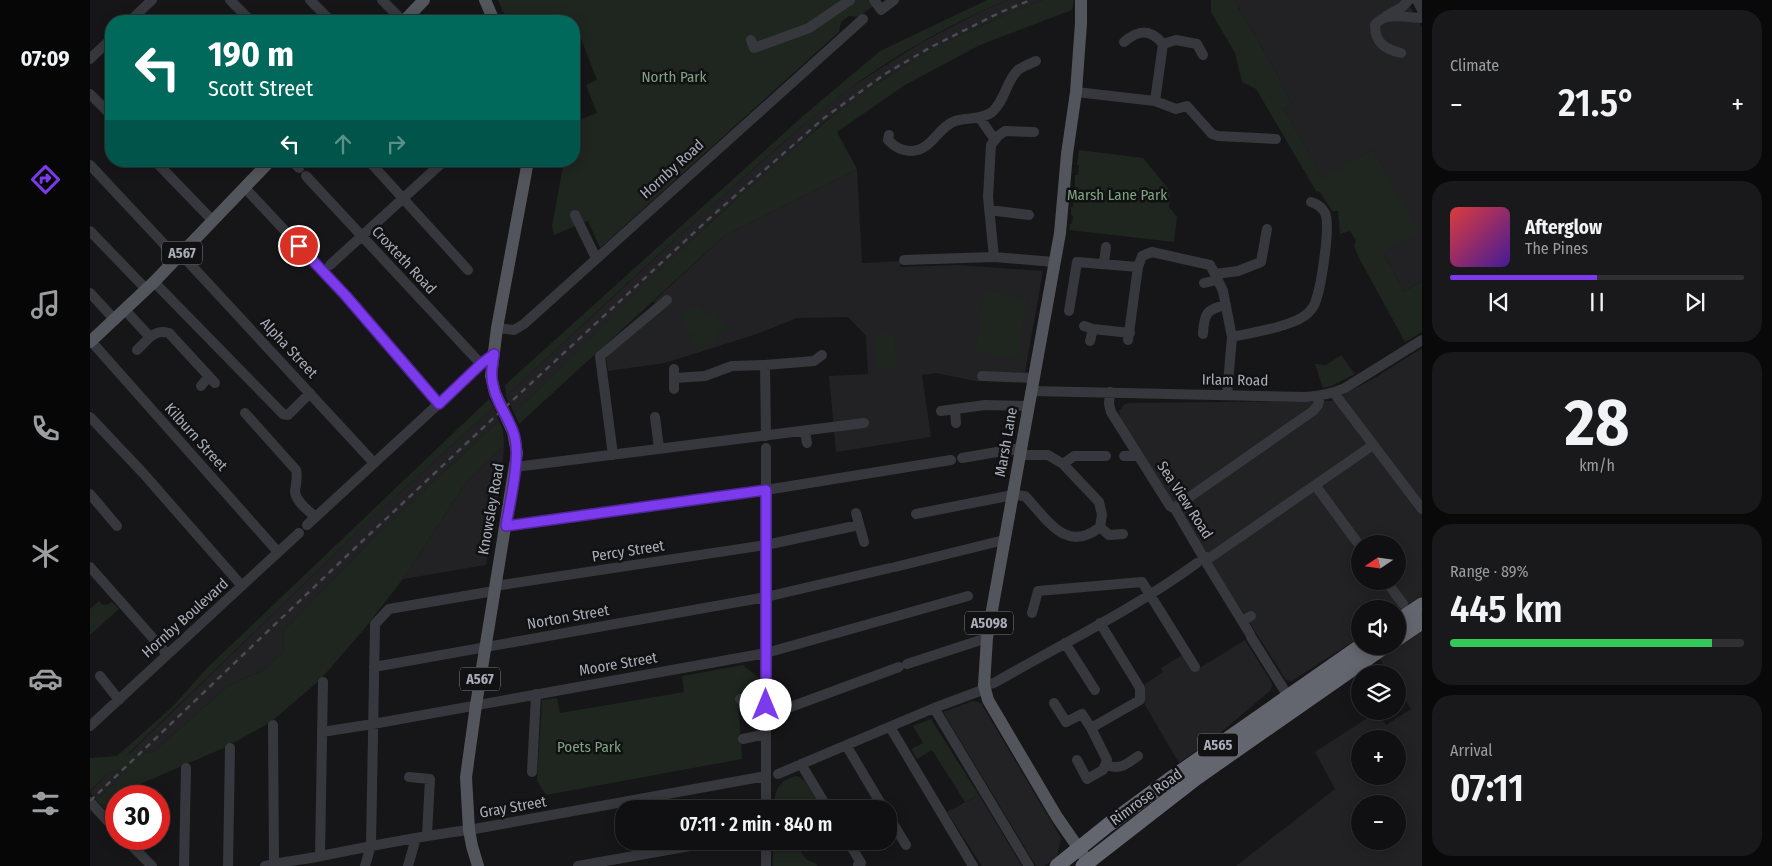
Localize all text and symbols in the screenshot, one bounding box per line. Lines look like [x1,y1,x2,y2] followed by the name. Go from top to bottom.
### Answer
[208,33,294,75] text: 190 m
[125,35,190,100] icon: left
[20,45,70,72] text: 07:09
[1450,56,1499,75] text: Climate
[641,68,707,86] park label: North Park
[208,75,313,102] text: Scott Street
[1558,80,1636,126] text: 21.5°
[1450,88,1463,121] text: −
[1731,88,1744,121] text: +
[276,130,304,158] icon: left
[329,130,357,158] icon: ahead
[382,130,410,158] icon: right
[636,136,708,202] street label: Hornby Road
[28,162,63,197] icon: directions
[1067,186,1167,204] park label: Marsh Lane Park
[1525,216,1602,239] text: Afterglow
[368,222,440,298] street label: Croxteth Road
[278,225,320,267] pin
[285,232,313,260] icon: arrive
[1525,239,1588,258] text: The Pines
[162,242,202,264] road number: A567
[28,287,63,322] icon: music
[1485,288,1513,316] icon: previous
[1583,288,1611,316] icon: pause
[1681,288,1709,316] icon: next
[257,314,321,382] street label: Alpha Street
[1202,370,1268,390] street label: Irlam Road
[1565,384,1629,462] text: 28
[161,399,231,475] street label: Kilburn Street
[991,406,1021,478] street label: Marsh Lane
[28,411,63,446] icon: phone
[1579,456,1615,475] text: km/h
[1153,458,1217,542] street label: Sea View Road
[474,462,508,556] street label: Knowsley Road
[1351,535,1406,590] north arrow
[1351,535,1406,850] map controls
[28,536,63,571] icon: climate
[590,536,666,566] street label: Percy Street
[1450,562,1528,581] text: Range · 89%
[138,574,232,662] street label: Hornby Boulevard
[1450,586,1563,632] text: 445 km
[1351,600,1406,655] button: sound
[526,601,611,633] street label: Norton Street
[965,612,1013,634] road number: A5098
[577,648,659,680] street label: Moore Street
[28,661,63,696] icon: car
[1351,665,1406,720] button: layers
[460,668,500,691] road number: A567
[739,678,791,730] position arrow
[1351,730,1406,785] button: +
[1198,734,1238,756] road number: A565
[557,738,621,756] park label: Poets Park
[1450,741,1492,760] text: Arrival
[1106,765,1186,829] street label: Rimrose Road
[1450,765,1524,811] text: 07:11
[105,785,170,850] speed limit sign: 30
[28,786,63,821] icon: filters
[478,792,548,822] street label: Gray Street
[1351,795,1406,850] button: −
[680,813,832,836] text: 07:11 · 2 min · 840 m

